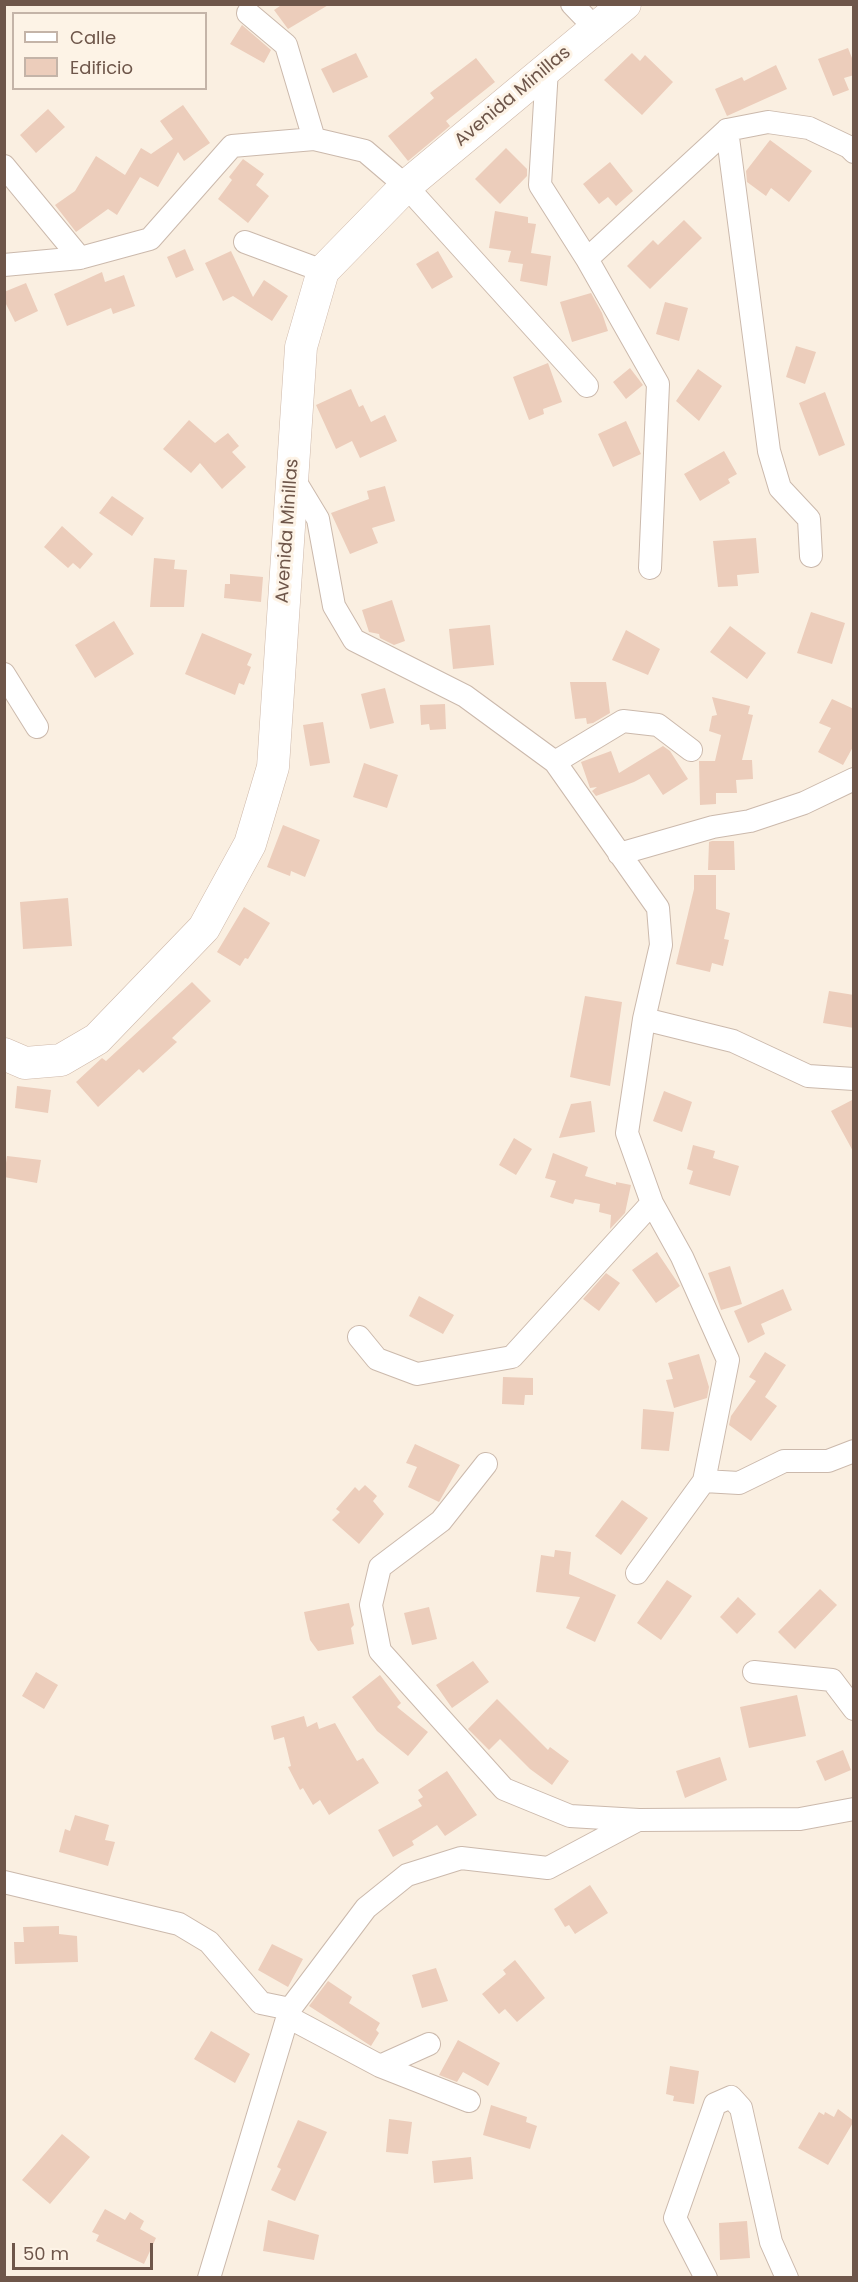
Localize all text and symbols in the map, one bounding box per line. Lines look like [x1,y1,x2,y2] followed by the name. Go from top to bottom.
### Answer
[12,12,207,90] legend
[70,25,116,50] text: Calle
[451,42,575,152] street label: Avenida Minillas
[70,55,133,80] text: Edificio
[272,458,304,604] street label: Avenida Minillas
[15,2231,156,2269] scale bar
[23,2241,69,2266] text: 50 m

